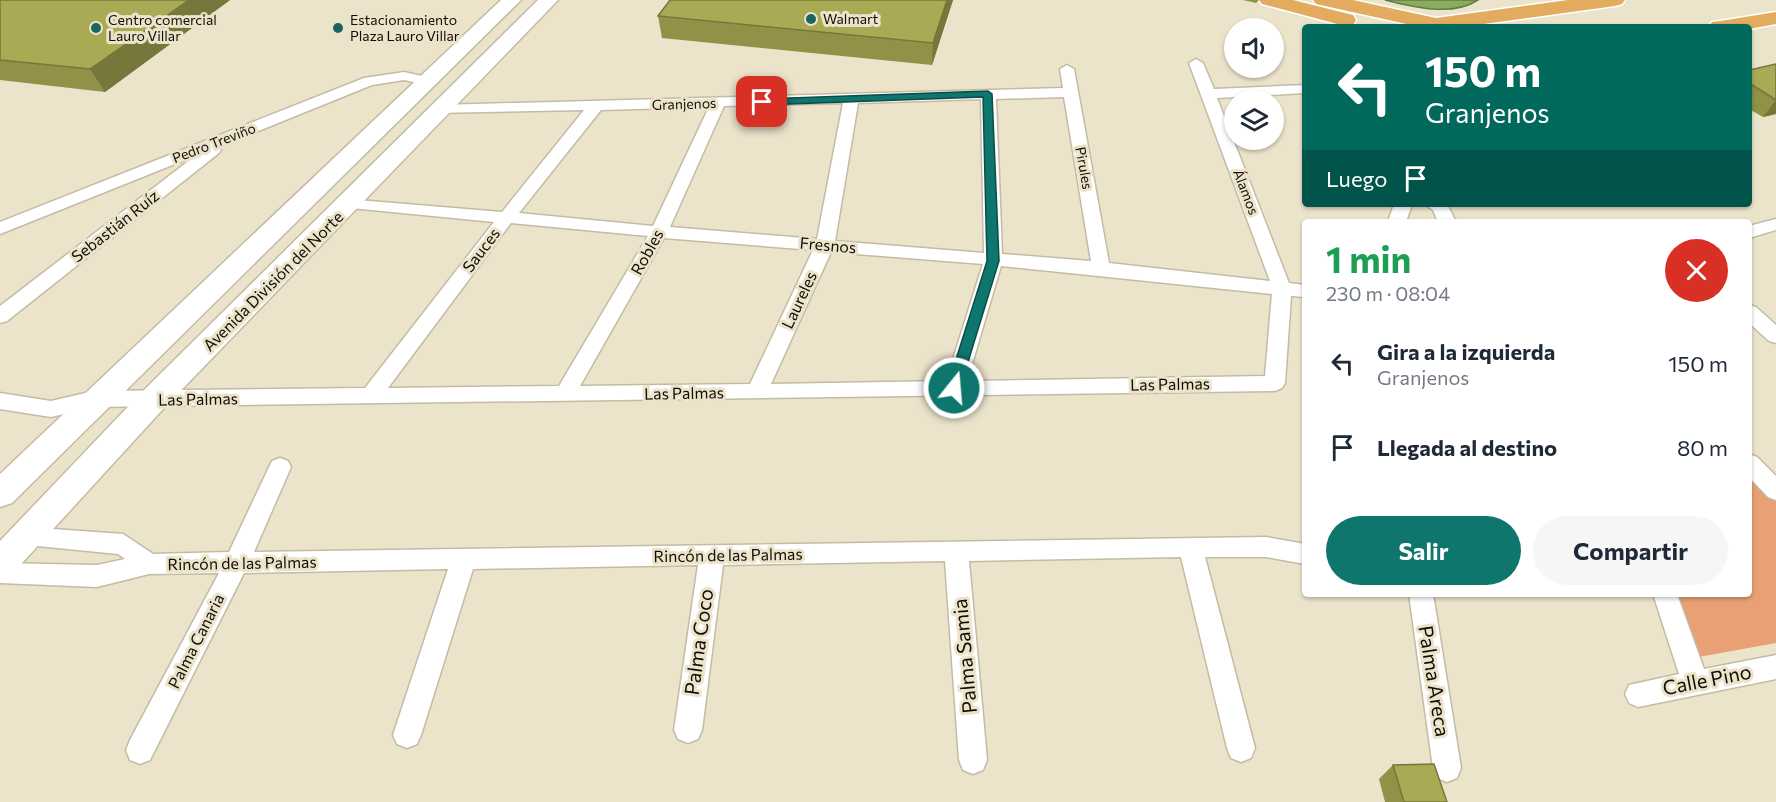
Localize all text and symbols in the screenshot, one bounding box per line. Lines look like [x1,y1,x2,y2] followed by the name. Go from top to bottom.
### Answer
[823,10,879,27] place label: Walmart
[108,11,217,44] place label: Centro comercial Lauro Villar
[350,11,460,44] place label: Estacionamiento Plaza Lauro Villar
[804,12,818,26] marker: Walmart
[1224,18,1284,150] map controls
[1224,18,1284,78] button: sound
[89,21,103,35] marker: Centro comercial Lauro Villar
[331,21,345,35] marker: Estacionamiento Plaza Lauro Villar
[1425,44,1541,96] text: 150 m
[1326,48,1404,126] icon: left
[736,76,787,127] pin
[745,85,778,118] icon: arrive
[1224,90,1284,150] button: layers
[651,94,717,113] street label: Granjenos
[1425,96,1550,129] text: Granjenos
[170,119,258,166] street label: Pedro Treviño
[1072,145,1097,191] street label: Pirules
[1399,162,1432,195] icon: arrive
[1326,165,1387,192] text: Luego
[1230,167,1263,217] street label: Álamos
[67,186,162,266] street label: Sebastián Ruíz
[199,207,346,354] street label: Avenida División del Norte
[458,224,503,276] street label: Sauces
[626,226,667,278] street label: Robles
[799,233,857,256] street label: Fresnos
[1326,236,1411,280] text: 1 min
[1665,239,1728,302] button: close
[777,268,820,331] street label: Laureles
[1326,281,1450,305] text: 230 m · 08:04
[1377,338,1555,365] text: Gira a la izquierda
[1326,347,1359,380] icon: left
[1668,350,1728,377] text: 150 m
[922,356,986,420] position arrow
[1377,365,1469,389] text: Granjenos
[1130,373,1210,394] street label: Las Palmas
[644,382,724,403] street label: Las Palmas
[158,388,238,409] street label: Las Palmas
[1326,431,1359,464] icon: arrive
[1377,434,1557,461] text: Llegada al destino
[1677,434,1728,461] text: 80 m
[1326,516,1521,585] button: Salir
[1533,516,1728,585] button: Compartir
[653,544,803,565] street label: Rincón de las Palmas
[167,552,317,573] street label: Rincón de las Palmas
[679,587,717,697] street label: Palma Coco
[164,590,228,691] street label: Palma Canaria
[947,598,981,714] street label: Palma Samia
[1414,624,1456,738] street label: Palma Areca
[1660,659,1753,699] street label: Calle Pino

